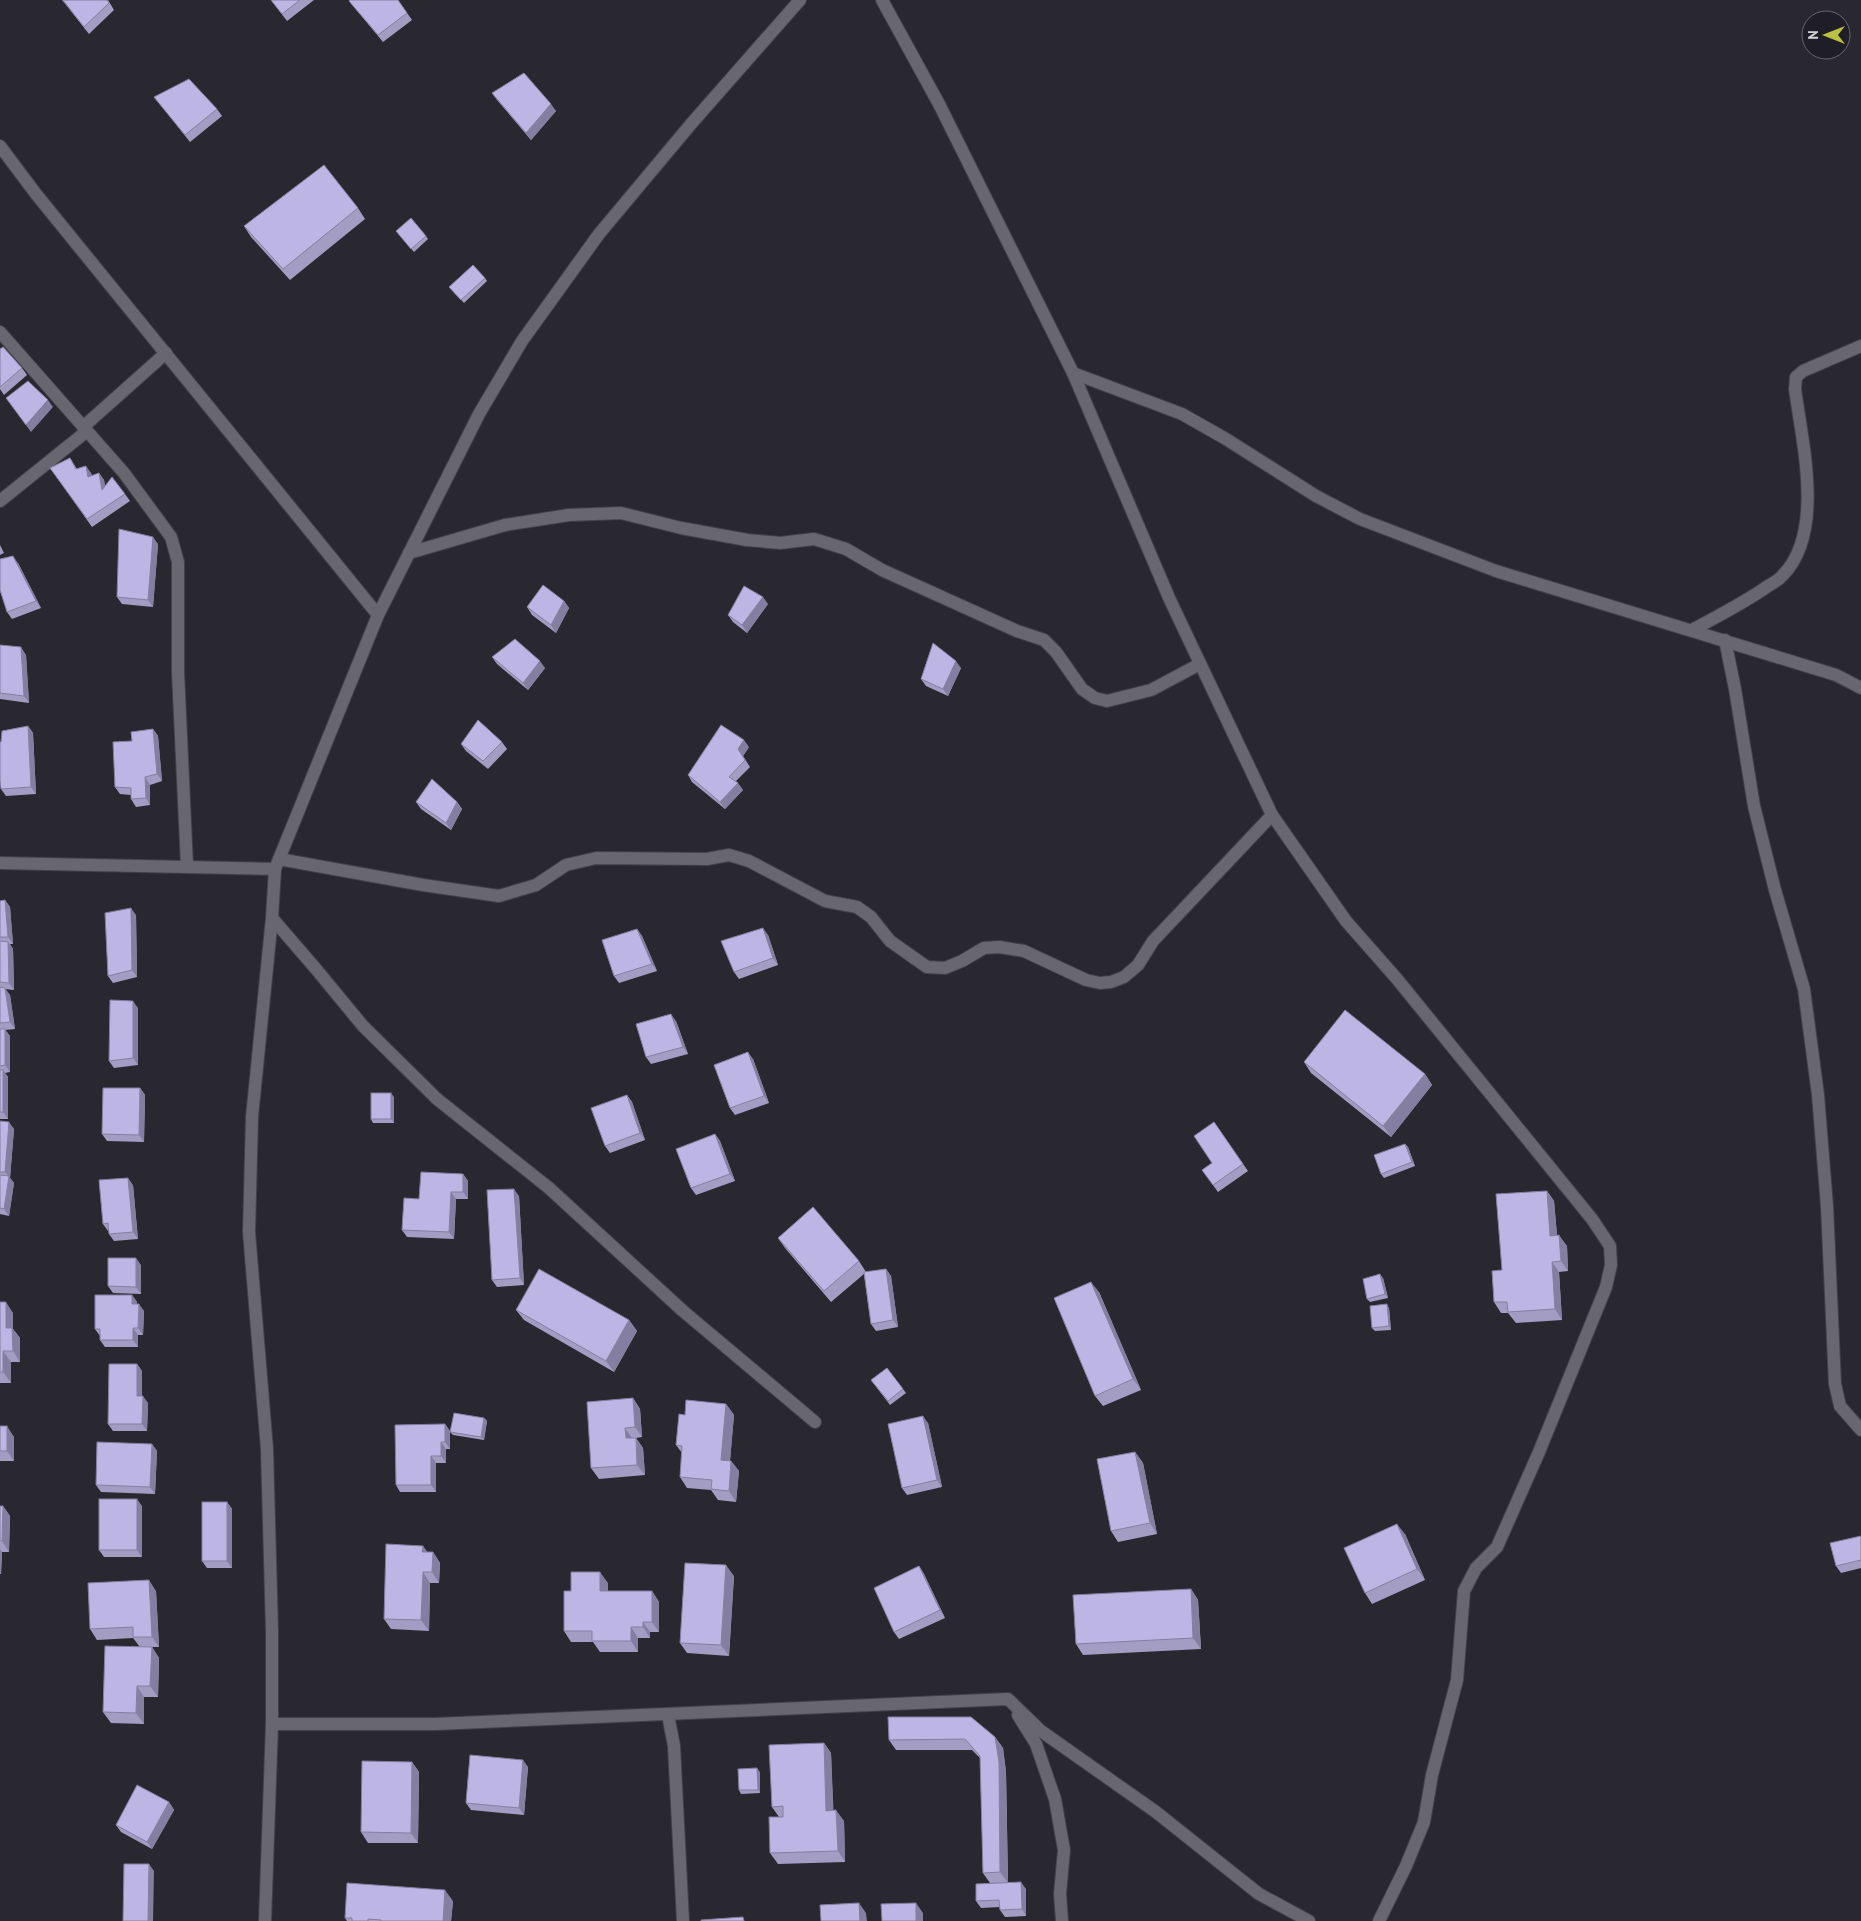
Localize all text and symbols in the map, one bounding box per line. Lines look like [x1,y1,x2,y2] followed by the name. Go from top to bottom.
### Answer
[1801,10,1851,60] north arrow
[1804,30,1822,40] text: N

